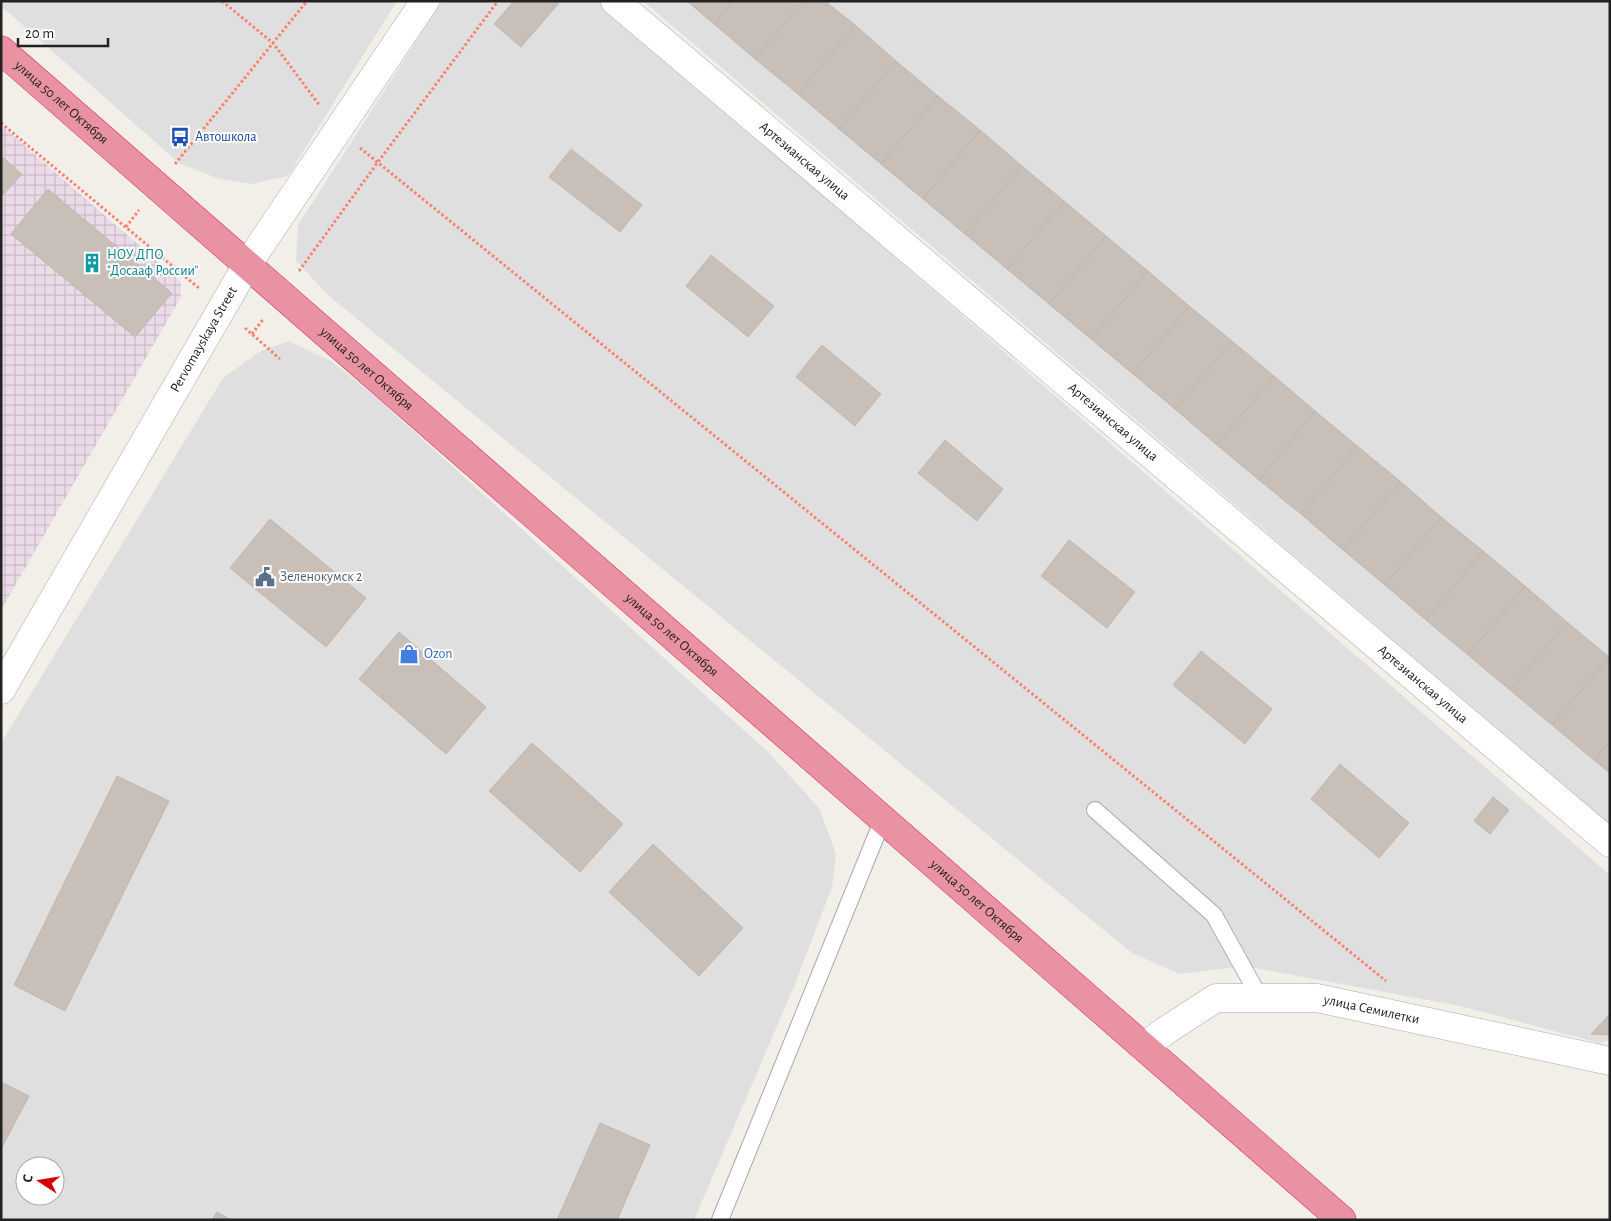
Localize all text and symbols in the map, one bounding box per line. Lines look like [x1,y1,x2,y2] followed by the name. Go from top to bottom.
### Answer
[18,15,108,47] scale bar
[25,26,54,41] text: 20 m
[11,58,111,147] street label: улица 50 лет Октября
[757,119,852,203] street label: Артезианская улица
[169,126,191,148] bus stop icon: Автошкола
[195,130,257,144] place label: Автошкола
[107,248,198,278] place label: НОУ ДПО "Досааф России"
[81,252,103,274] building icon: НОУ ДПО "Досааф России"
[168,284,240,394] street label: Pervomayskaya Street
[316,324,416,413] street label: улица 50 лет Октября
[1065,380,1161,464] street label: Артезианская улица
[254,566,276,588] public building icon: Зеленокумск 2
[280,570,362,584] place label: Зеленокумск 2
[621,590,721,680] street label: улица 50 лет Октября
[398,643,420,665] shop icon: Ozon
[1375,643,1471,727] street label: Артезианская улица
[424,647,452,661] place label: Ozon
[927,856,1026,946] street label: улица 50 лет Октября
[1321,992,1421,1027] street label: улица Семилетки
[15,1156,65,1206] north arrow
[21,1173,36,1184] text: С

